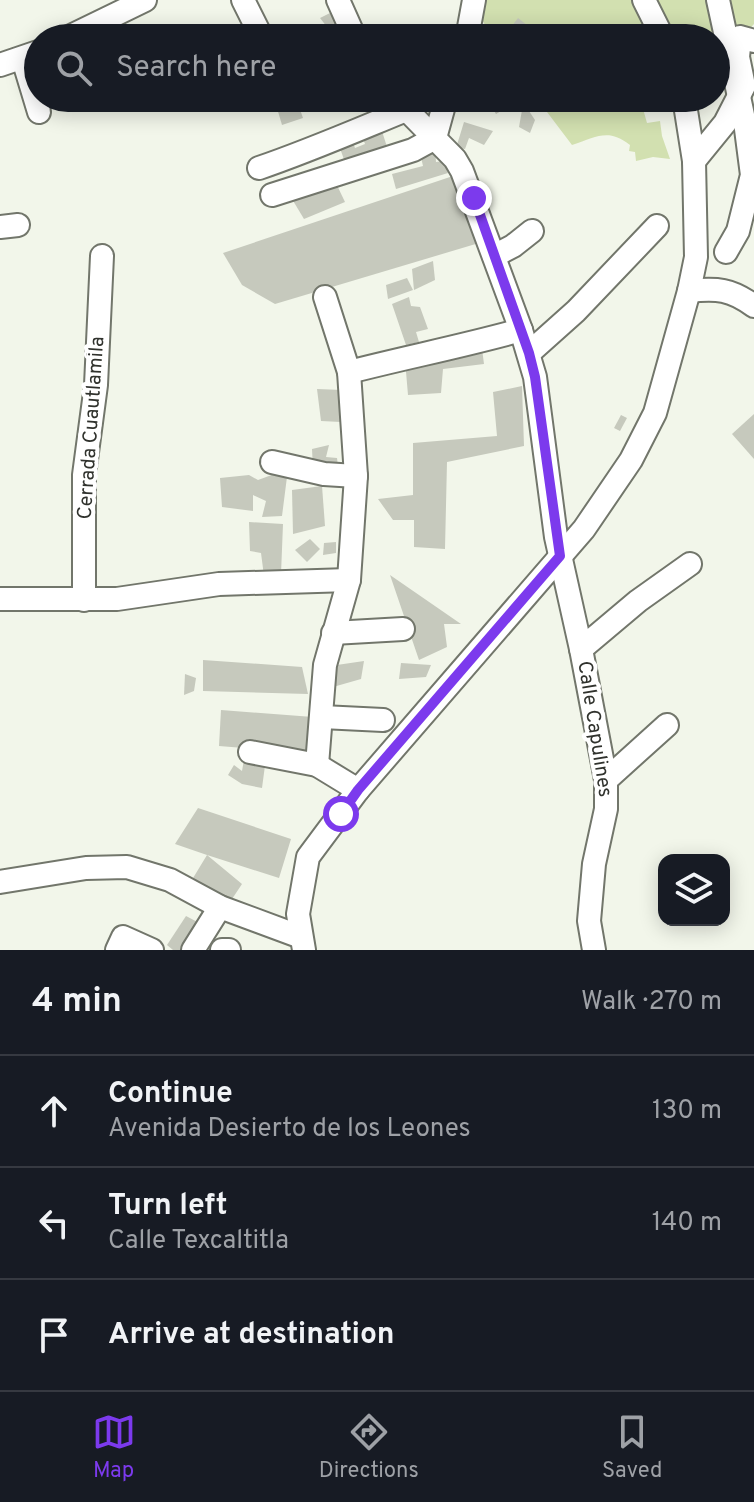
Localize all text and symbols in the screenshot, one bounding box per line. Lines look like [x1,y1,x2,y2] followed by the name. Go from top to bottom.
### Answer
[24,24,730,112] search box
[52,46,96,90] icon: search
[116,50,276,87] text: Search here
[456,180,492,216] route end
[73,336,111,520] street label: Cerrada Cuautlamila
[570,659,618,799] street label: Calle Capulines
[323,796,359,832] route start
[658,854,730,926] map controls
[658,854,730,926] button: layers
[32,981,122,1024] text: 4 min
[581,986,722,1019] text: Walk · 270 m
[108,1076,233,1113] text: Continue
[32,1089,76,1133] icon: ahead
[652,1095,722,1128] text: 130 m
[108,1113,471,1146] text: Avenida Desierto de los Leones
[108,1188,228,1225] text: Turn left
[32,1201,76,1245] icon: left
[652,1207,722,1240] text: 140 m
[108,1225,289,1258] text: Calle Texcaltitla
[32,1313,76,1357] icon: arrive
[108,1317,394,1354] text: Arrive at destination
[92,1410,136,1485] tab: Map
[319,1410,419,1485] tab: Directions
[602,1410,662,1485] tab: Saved

